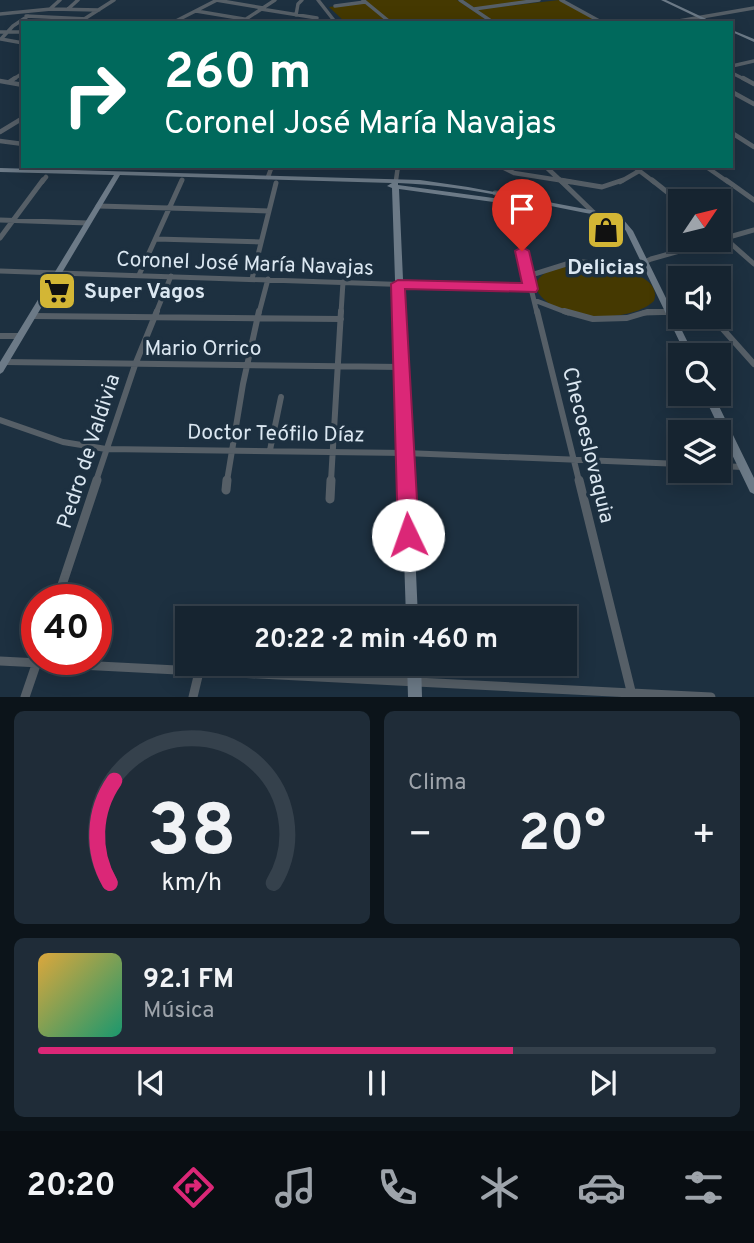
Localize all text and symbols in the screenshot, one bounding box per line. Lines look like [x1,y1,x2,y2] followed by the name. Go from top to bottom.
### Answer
[164,44,311,106] text: 260 m
[49,49,140,140] icon: right
[164,105,557,145] text: Coronel José María Navajas
[492,179,552,251] pin
[668,189,732,252] north arrow
[668,189,731,483] map controls
[503,190,541,228] icon: arrive
[585,209,627,251] shop icon: Delicias
[116,247,374,282] street label: Coronel José María Navajas
[567,255,645,282] place label: Delicias
[668,266,731,329] button: sound
[36,270,78,312] supermarket icon: Super Vagos
[84,279,205,306] place label: Super Vagos
[145,336,261,363] street label: Mario Orrico
[668,343,731,406] button: search
[555,365,620,526] street label: Checoeslovaquia
[52,371,127,532] street label: Pedro de Valdivia
[187,419,365,450] street label: Doctor Teófilo Díaz
[668,420,731,483] button: layers
[371,498,445,572] position arrow
[21,584,112,675] speed limit sign: 40
[254,624,498,657] text: 20:22 · 2 min · 460 m
[408,769,466,798] text: Clima
[147,790,237,882] text: 38
[518,803,606,869] text: 20°
[408,812,433,861] text: −
[691,812,716,861] text: +
[162,868,222,900] text: km/h
[143,964,234,997] text: 92.1 FM
[143,997,214,1026] text: Música
[132,1064,170,1102] icon: previous
[358,1064,396,1102] icon: pause
[584,1064,622,1102] icon: next
[169,1163,218,1212] icon: directions
[271,1163,320,1212] icon: music
[373,1163,422,1212] icon: phone
[475,1163,524,1212] icon: climate
[577,1163,626,1212] icon: car
[679,1163,728,1212] icon: filters
[27,1167,116,1207] text: 20:20

